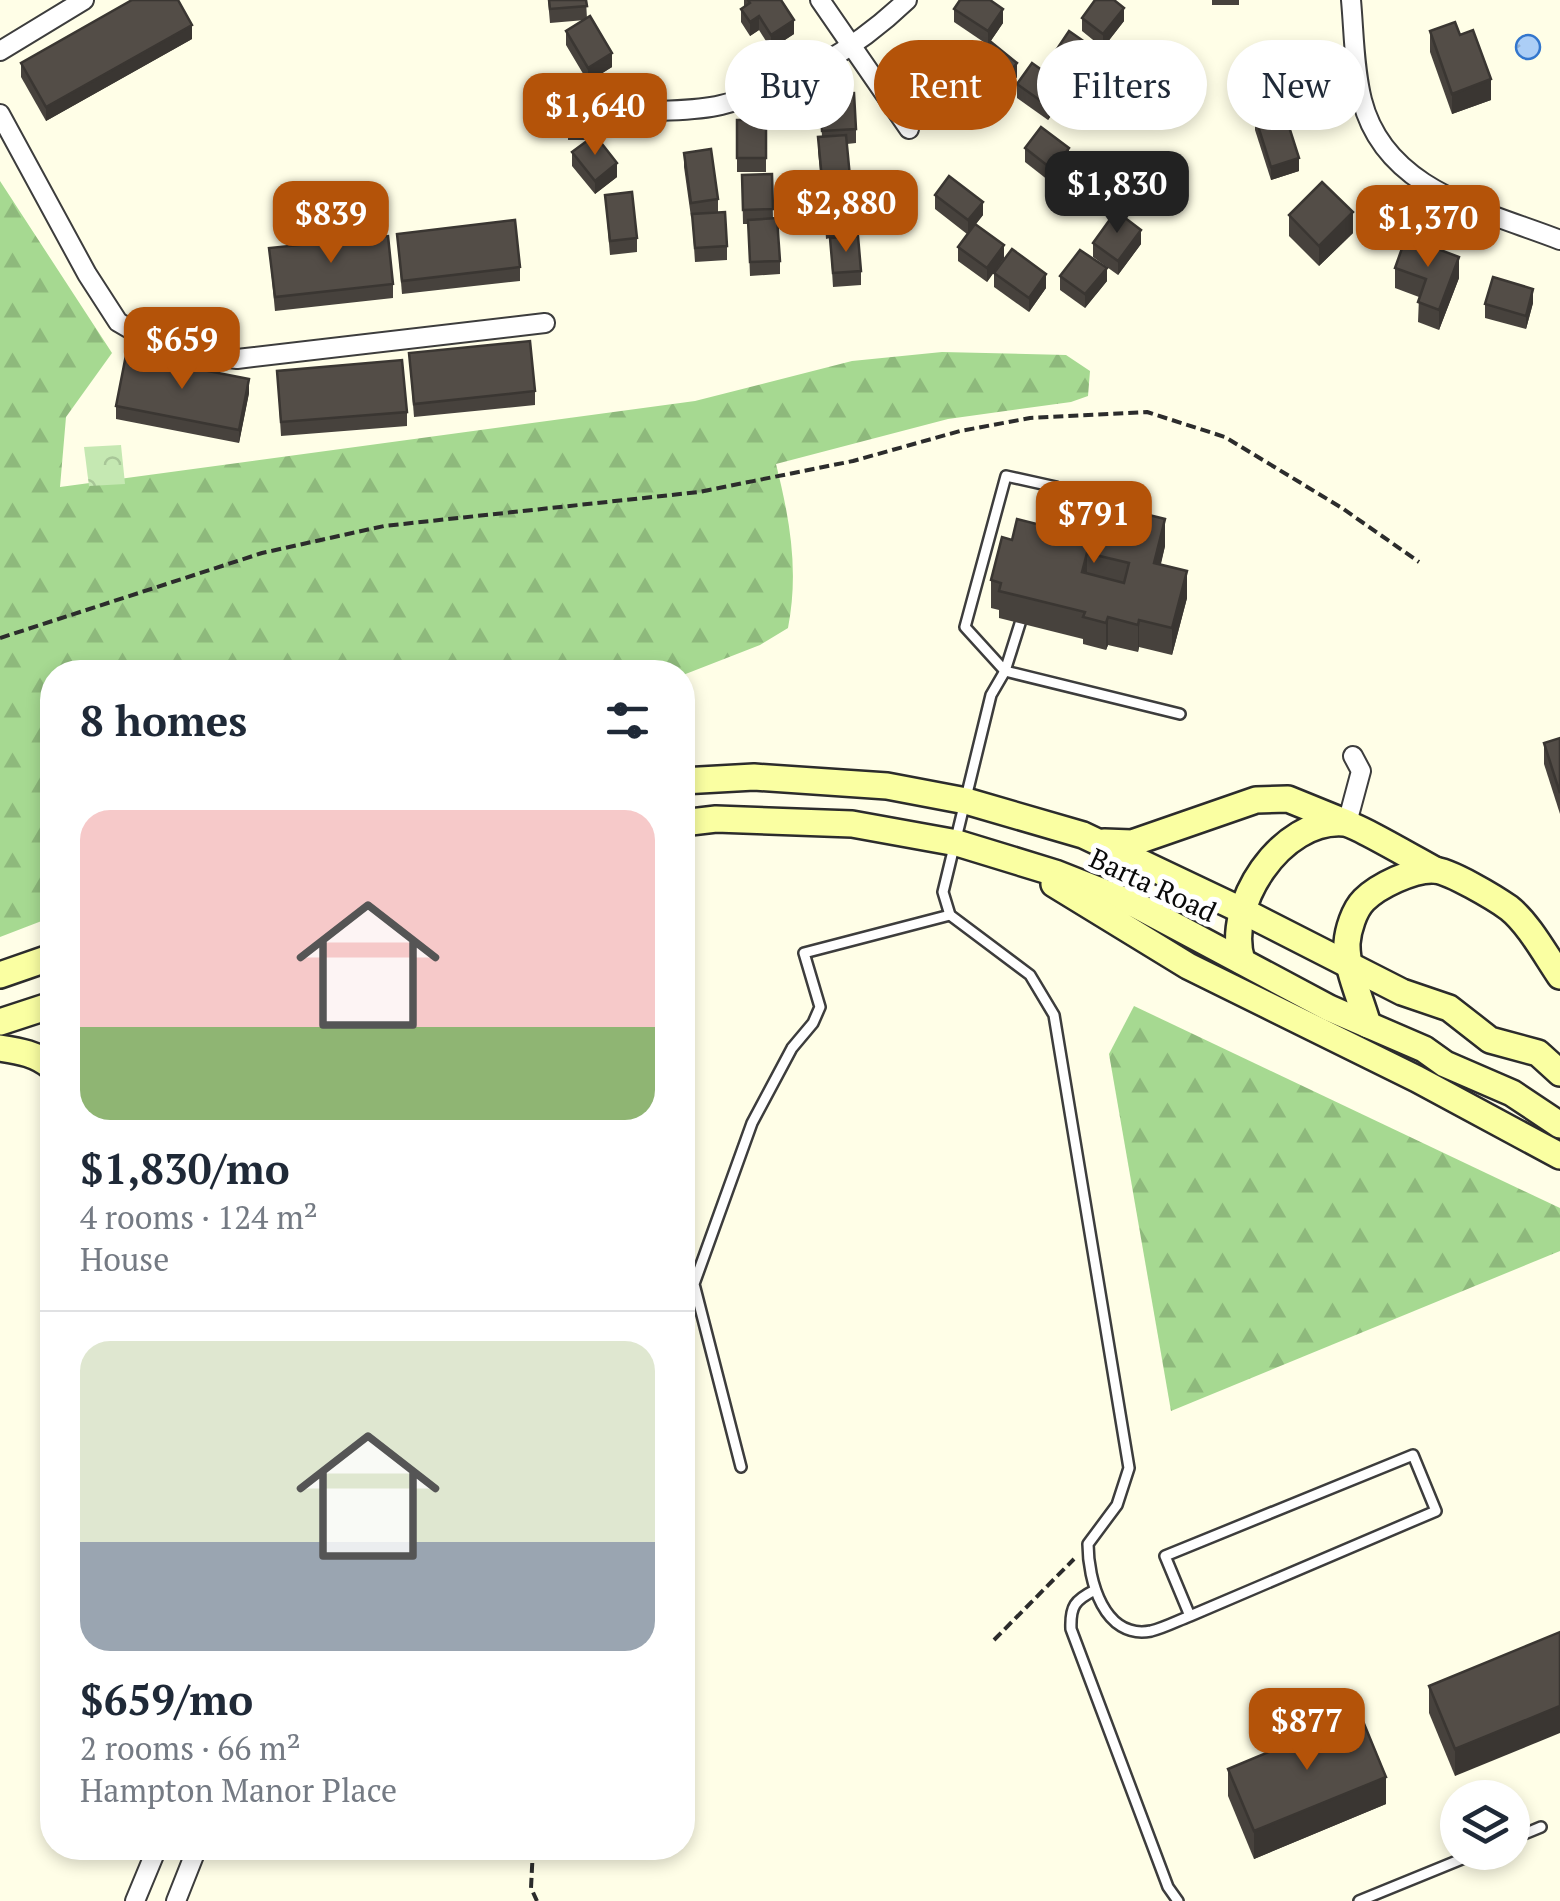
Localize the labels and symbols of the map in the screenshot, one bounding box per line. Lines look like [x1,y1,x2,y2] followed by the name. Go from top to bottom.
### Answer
[514,73,676,158] pin: $1,640
[1036,151,1198,236] pin: $1,830
[765,170,927,255] pin: $2,880
[272,181,390,266] pin: $839
[1347,185,1509,270] pin: $1,370
[123,307,241,392] pin: $659
[1035,481,1153,566] pin: $791
[1084,839,1223,930] street label: Barta Road
[1248,1688,1366,1773] pin: $877

